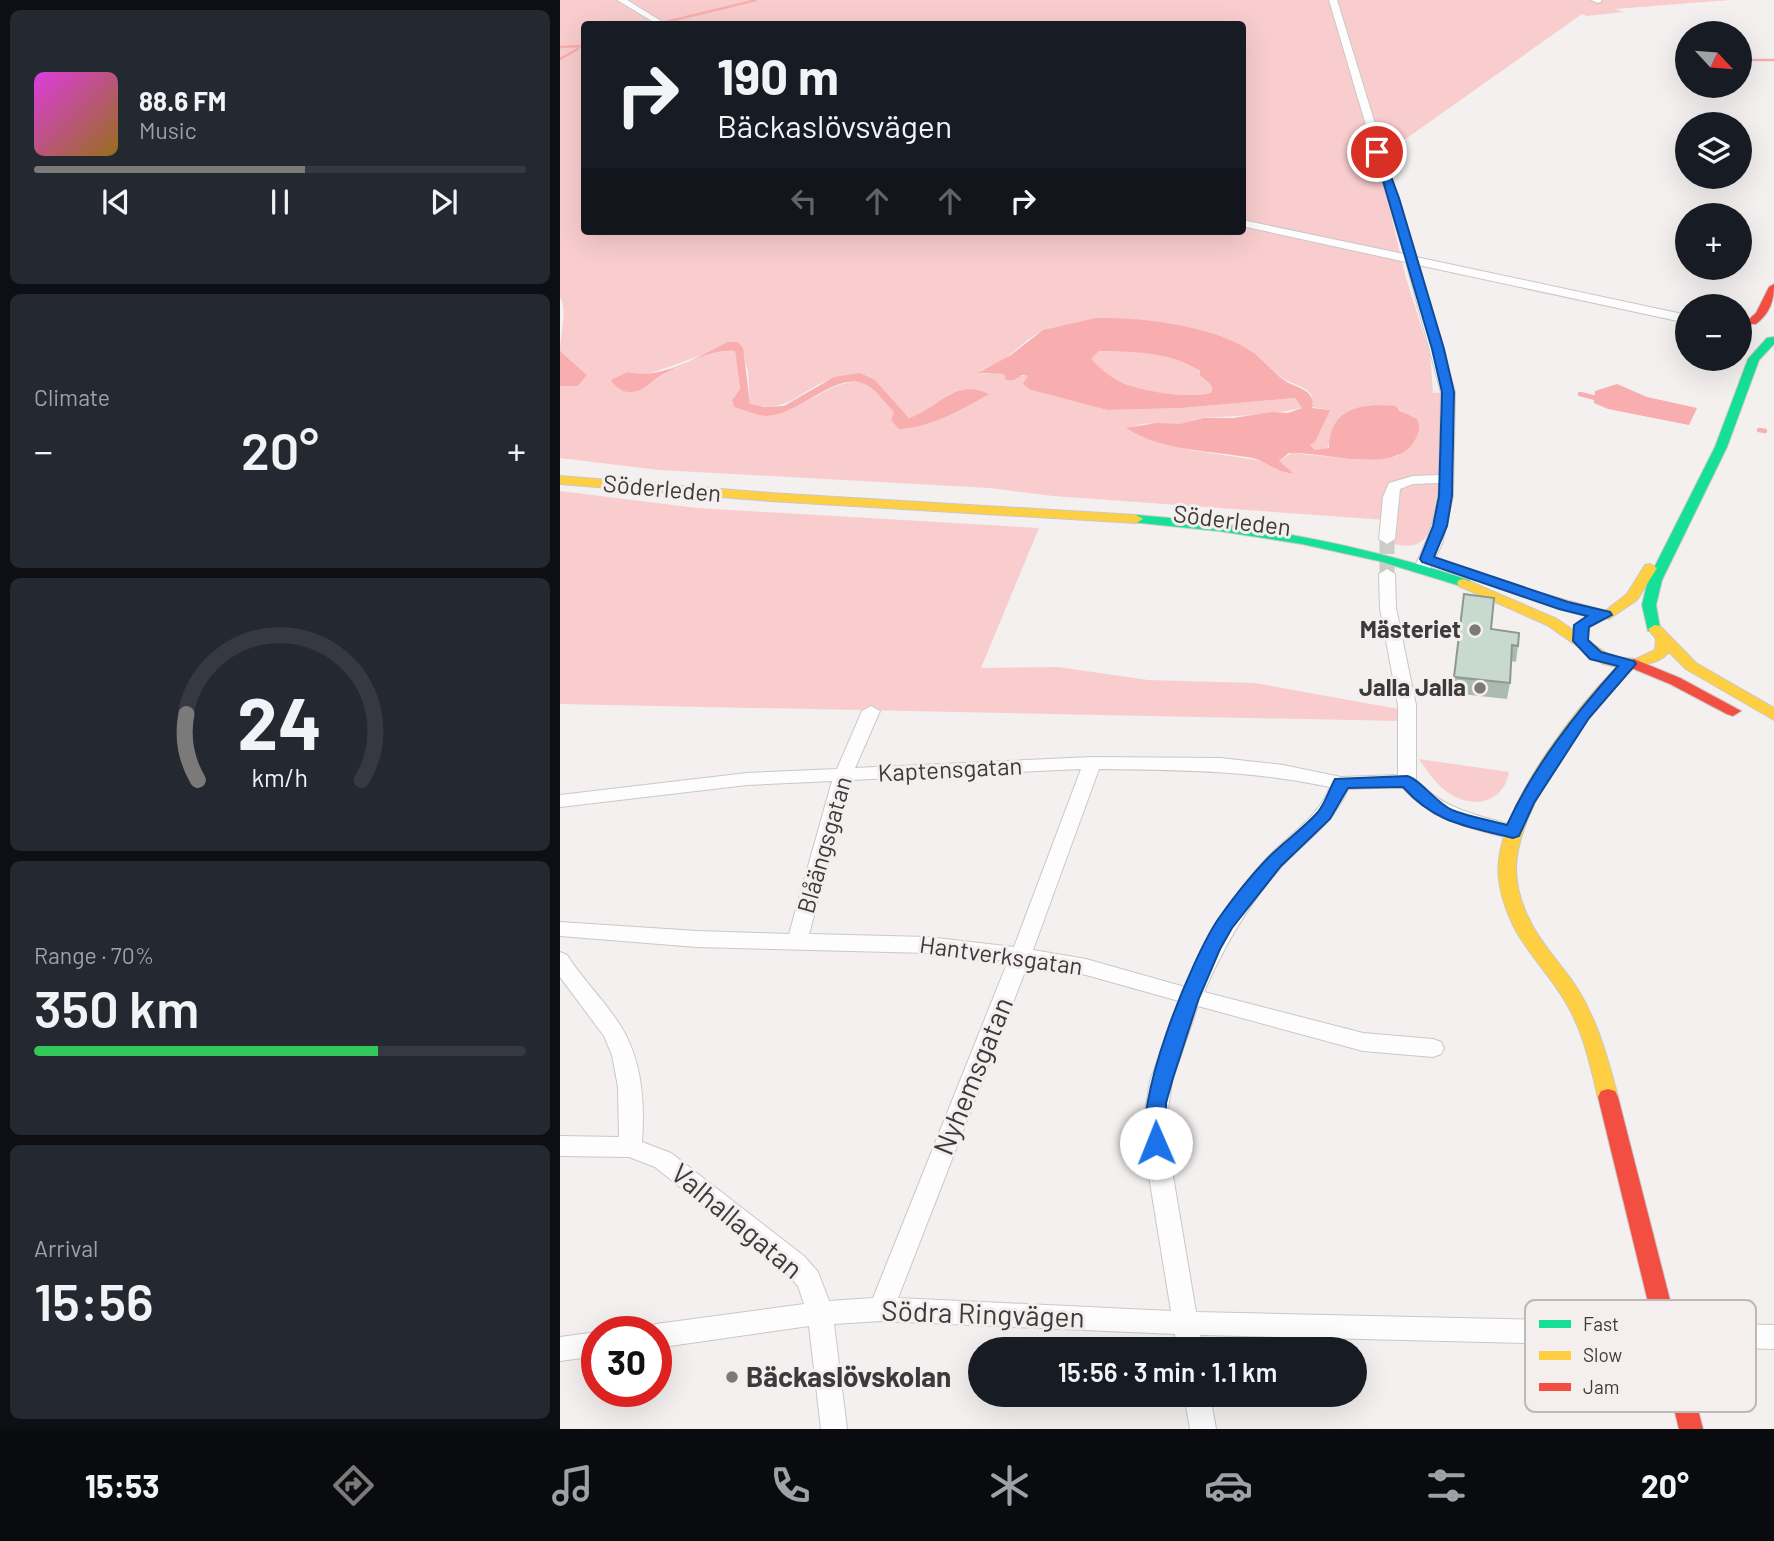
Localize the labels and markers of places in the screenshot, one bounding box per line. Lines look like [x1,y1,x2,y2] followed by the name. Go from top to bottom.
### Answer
[1347,122,1407,182] pin
[1360,614,1461,643] place label: Mästeriet
[1467,622,1483,638] marker: Mästeriet
[1359,672,1466,701] place label: Jalla Jalla
[1472,680,1488,696] marker: Jalla Jalla
[746,1359,951,1393] place label: Bäckaslövskolan
[724,1369,740,1385] marker: Bäckaslövskolan

